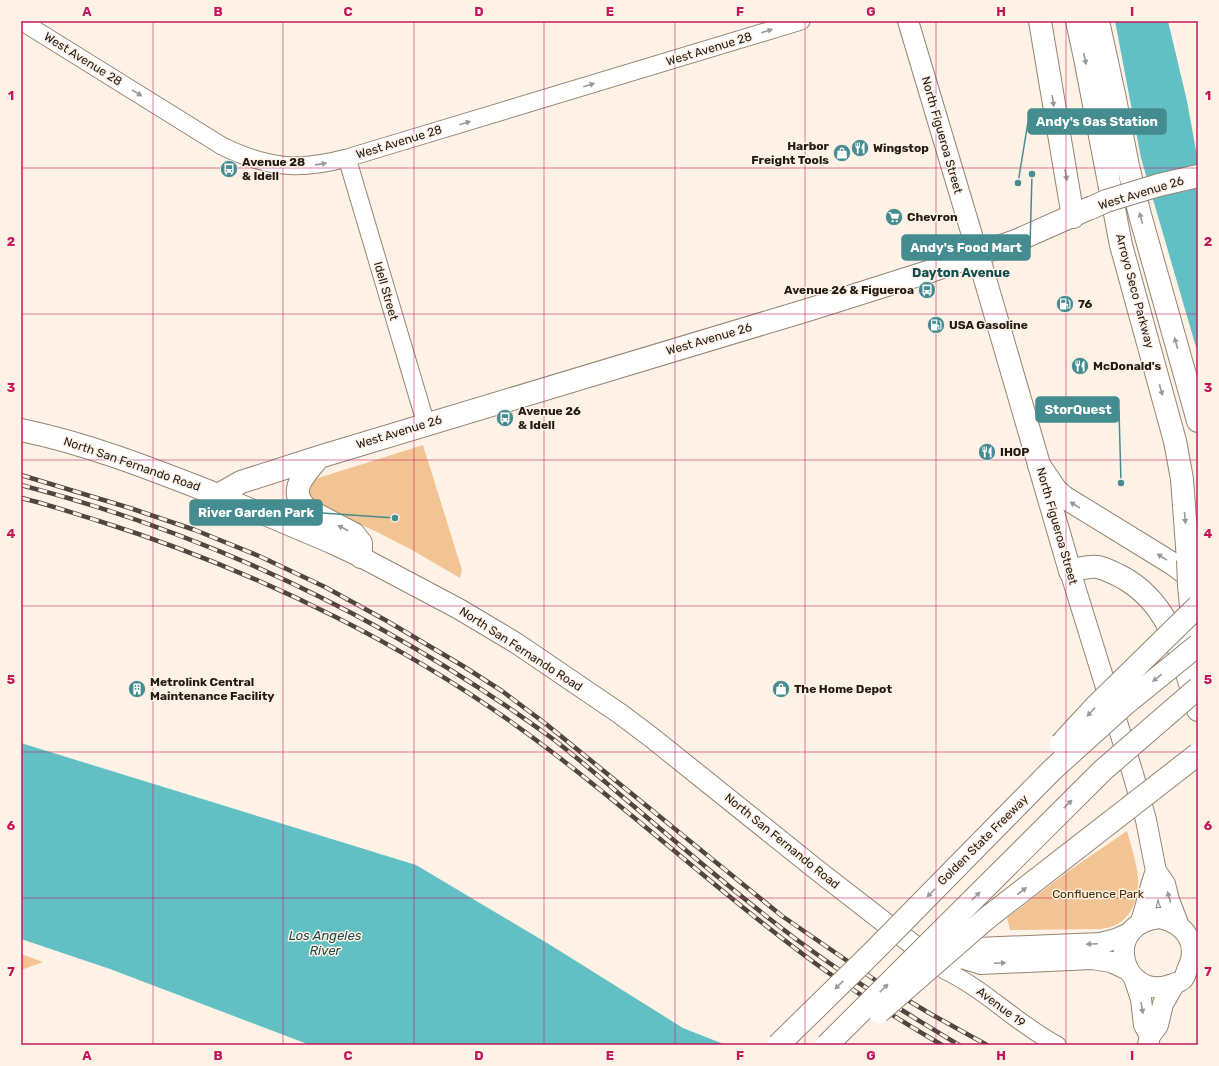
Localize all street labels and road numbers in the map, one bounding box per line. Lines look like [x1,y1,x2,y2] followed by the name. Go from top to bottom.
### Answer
[41,29,125,89] street label: West Avenue 28
[664,29,754,69] street label: West Avenue 28
[919,75,966,196] street label: North Figueroa Street
[354,122,444,162] street label: West Avenue 28
[1097,173,1185,213] street label: West Avenue 26
[1113,232,1157,350] street label: Arroyo Seco Parkway
[371,260,401,322] street label: Idell Street
[664,320,754,358] street label: West Avenue 26
[355,412,443,452] street label: West Avenue 26
[62,434,202,494] street label: North San Fernando Road
[1034,466,1081,587] street label: North Figueroa Street
[457,604,585,694] street label: North San Fernando Road
[722,790,842,892] street label: North San Fernando Road
[935,792,1031,888] street label: Golden State Freeway
[974,984,1028,1030] street label: Avenue 19

